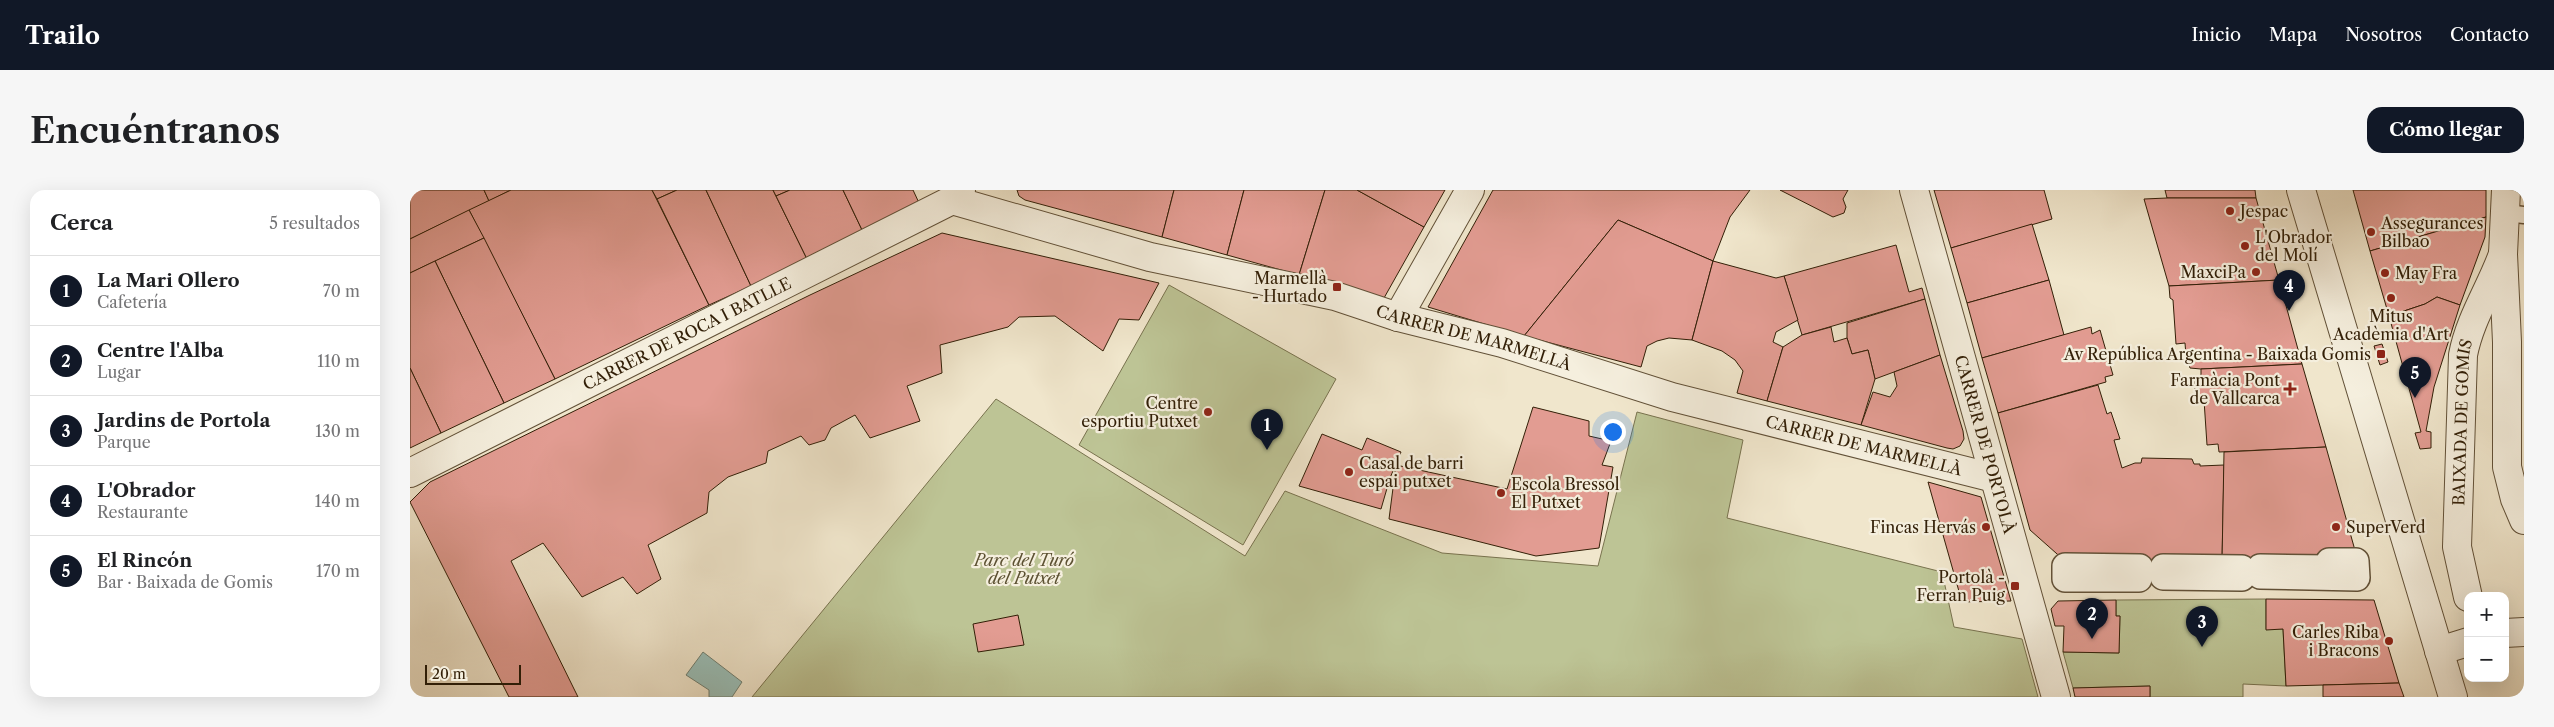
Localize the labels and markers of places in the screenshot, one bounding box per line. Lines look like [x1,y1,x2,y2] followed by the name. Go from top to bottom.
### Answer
[2237,201,2288,221] place label: Jespac
[2224,205,2236,217] marker: Jespac
[2380,213,2484,251] place label: Assegurances Bilbao
[2365,226,2377,238] marker: Assegurances Bilbao
[2255,227,2332,265] place label: L'Obrador del Molí
[2239,240,2251,252] marker: L'Obrador del Molí
[2181,262,2247,282] place label: MaxciPa
[2395,263,2458,283] place label: May Fra
[2250,266,2262,278] marker: MaxciPa
[2379,267,2391,279] marker: May Fra
[1252,268,1328,306] place label: Marmellà - Hurtado
[2273,270,2305,311] pin: 4
[1331,281,1343,293] marker: Marmellà - Hurtado
[2385,292,2397,304] marker: Mitus Acadèmia d'Art
[2332,306,2449,344] place label: Mitus Acadèmia d'Art
[2063,344,2371,364] place label: Av República Argentina - Baixada Gomis
[2375,348,2387,360] marker: Av República Argentina - Baixada Gomis
[2399,357,2431,398] pin: 5
[2170,370,2281,408] place label: Farmàcia Pont de Vallcarca
[2284,383,2296,395] marker: Farmàcia Pont de Vallcarca
[1081,393,1198,431] place label: Centre esportiu Putxet
[1202,406,1214,418] marker: Centre esportiu Putxet
[1251,409,1283,450] pin: 1
[1359,453,1464,491] place label: Casal de barri espai putxet
[1343,466,1355,478] marker: Casal de barri espai putxet
[1511,474,1620,512] place label: Escola Bressol El Putxet
[1495,487,1507,499] marker: Escola Bressol El Putxet
[1870,517,1976,537] place label: Fincas Hervás
[2346,517,2426,537] place label: SuperVerd
[1980,521,1992,533] marker: Fincas Hervás
[2330,521,2342,533] marker: SuperVerd
[1916,567,2006,605] place label: Portolà - Ferran Puig
[2009,580,2021,592] marker: Portolà - Ferran Puig
[2076,598,2108,639] pin: 2
[2186,606,2218,647] pin: 3
[2292,622,2380,660] place label: Carles Riba i Bracons
[2383,635,2395,647] marker: Carles Riba i Bracons

